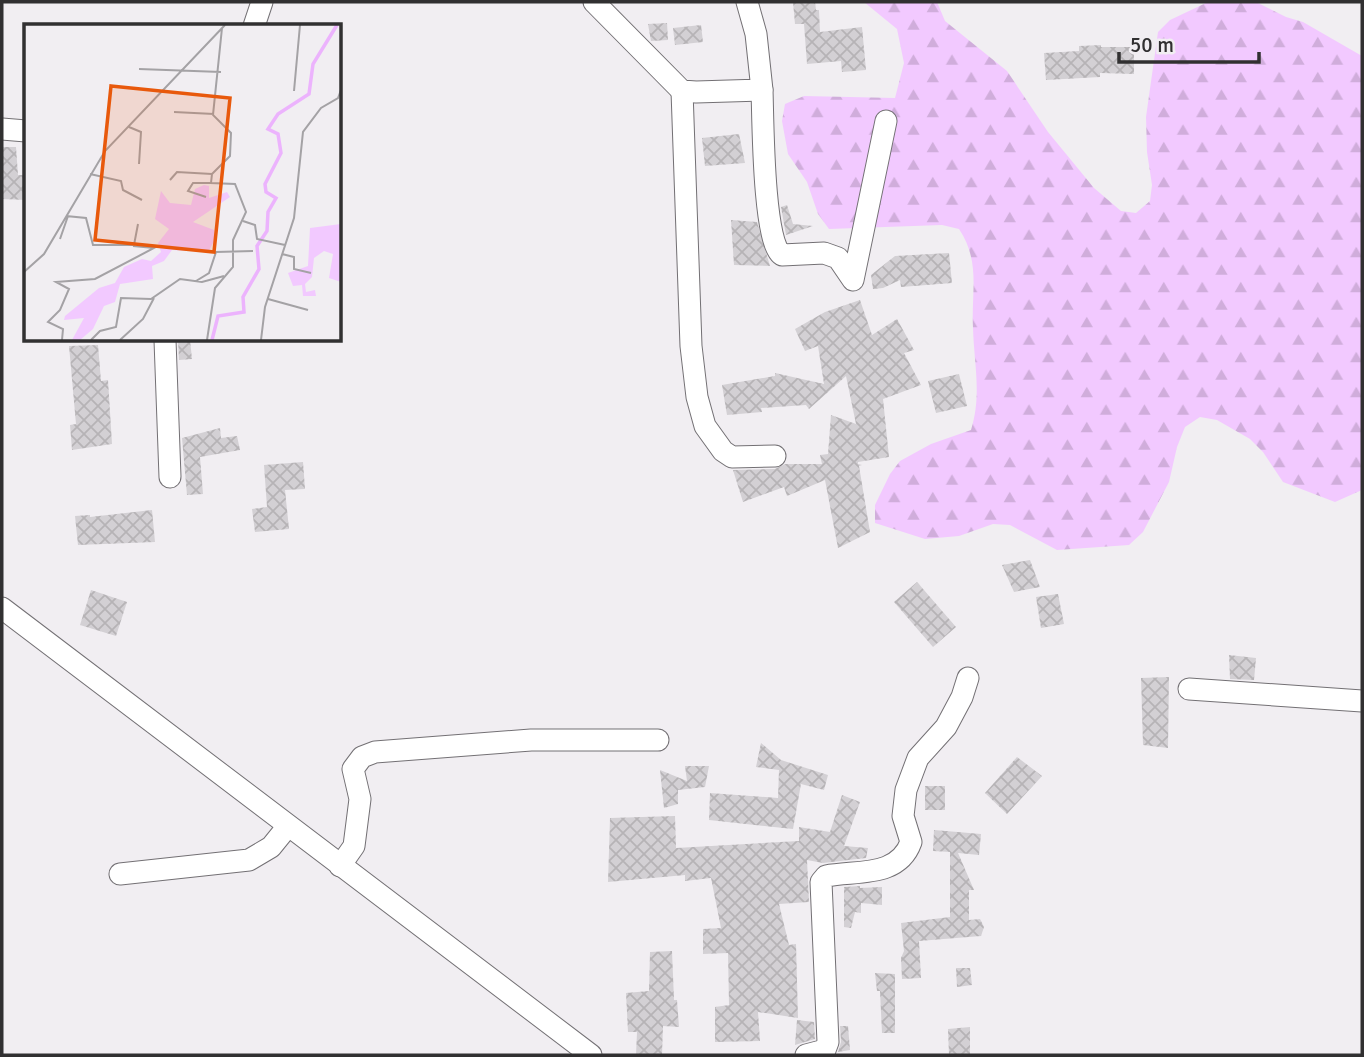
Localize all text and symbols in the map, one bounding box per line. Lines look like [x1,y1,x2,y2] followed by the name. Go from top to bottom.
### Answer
[1119,21,1259,65] scale bar
[24,24,341,341] inset map
[1130,32,1174,58] text: 50 m

